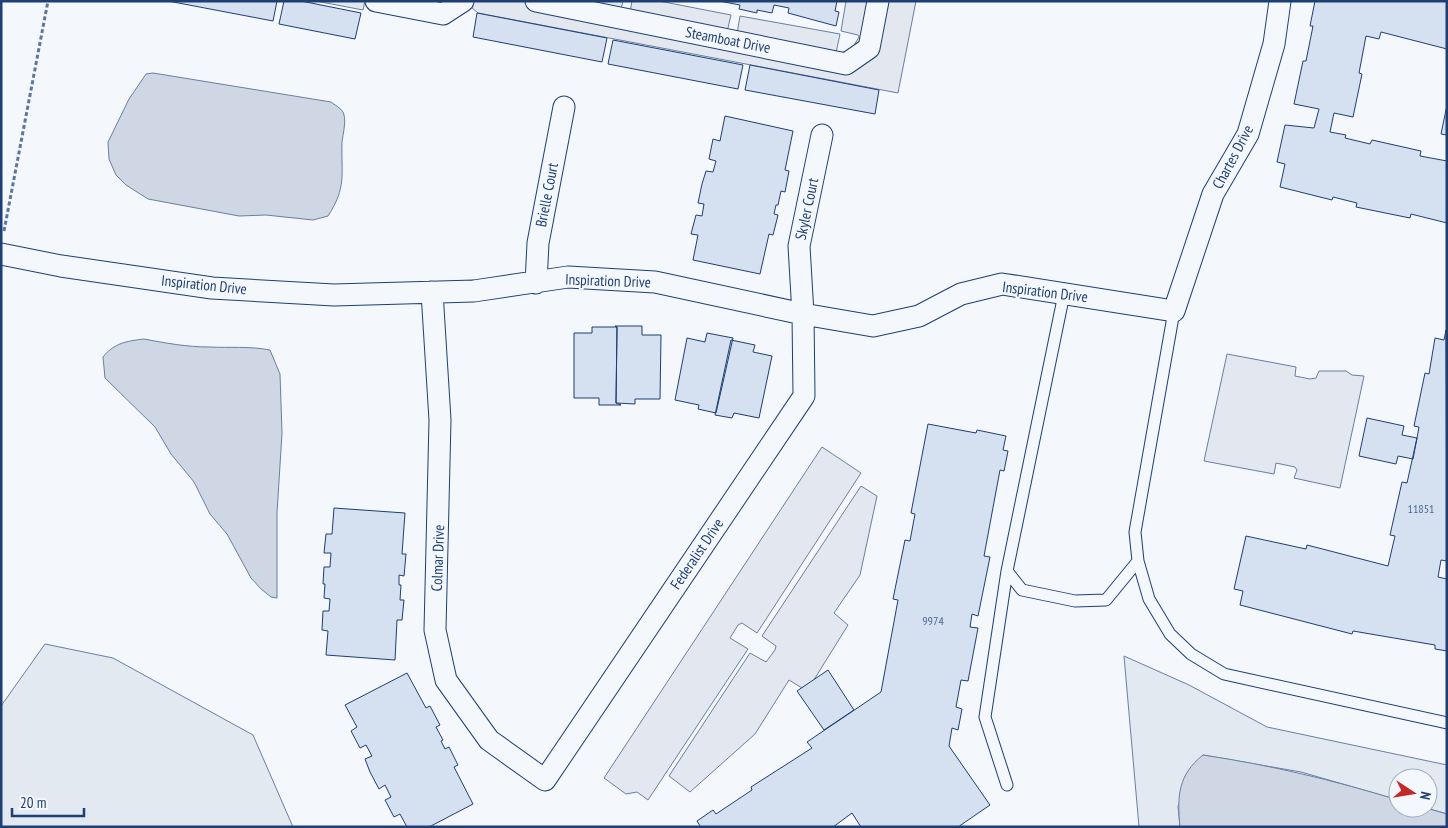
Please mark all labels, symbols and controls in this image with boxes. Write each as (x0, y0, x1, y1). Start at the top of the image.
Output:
street label: Steamboat Drive (684, 22, 772, 57)
street label: Chartes Drive (1208, 122, 1257, 192)
street label: Brielle Court (531, 161, 562, 229)
street label: Skyler Court (791, 176, 822, 242)
street label: Inspiration Drive (565, 270, 651, 291)
street label: Inspiration Drive (160, 271, 248, 298)
street label: Inspiration Drive (1001, 277, 1089, 306)
house number: 11851 (1407, 501, 1435, 516)
street label: Federalist Drive (666, 515, 727, 593)
street label: Colmar Drive (427, 524, 448, 592)
house number: 9974 (922, 613, 944, 628)
north arrow (1388, 768, 1438, 818)
scale bar (12, 786, 85, 818)
text: N (1416, 790, 1435, 801)
text: 20 m (20, 793, 46, 812)

